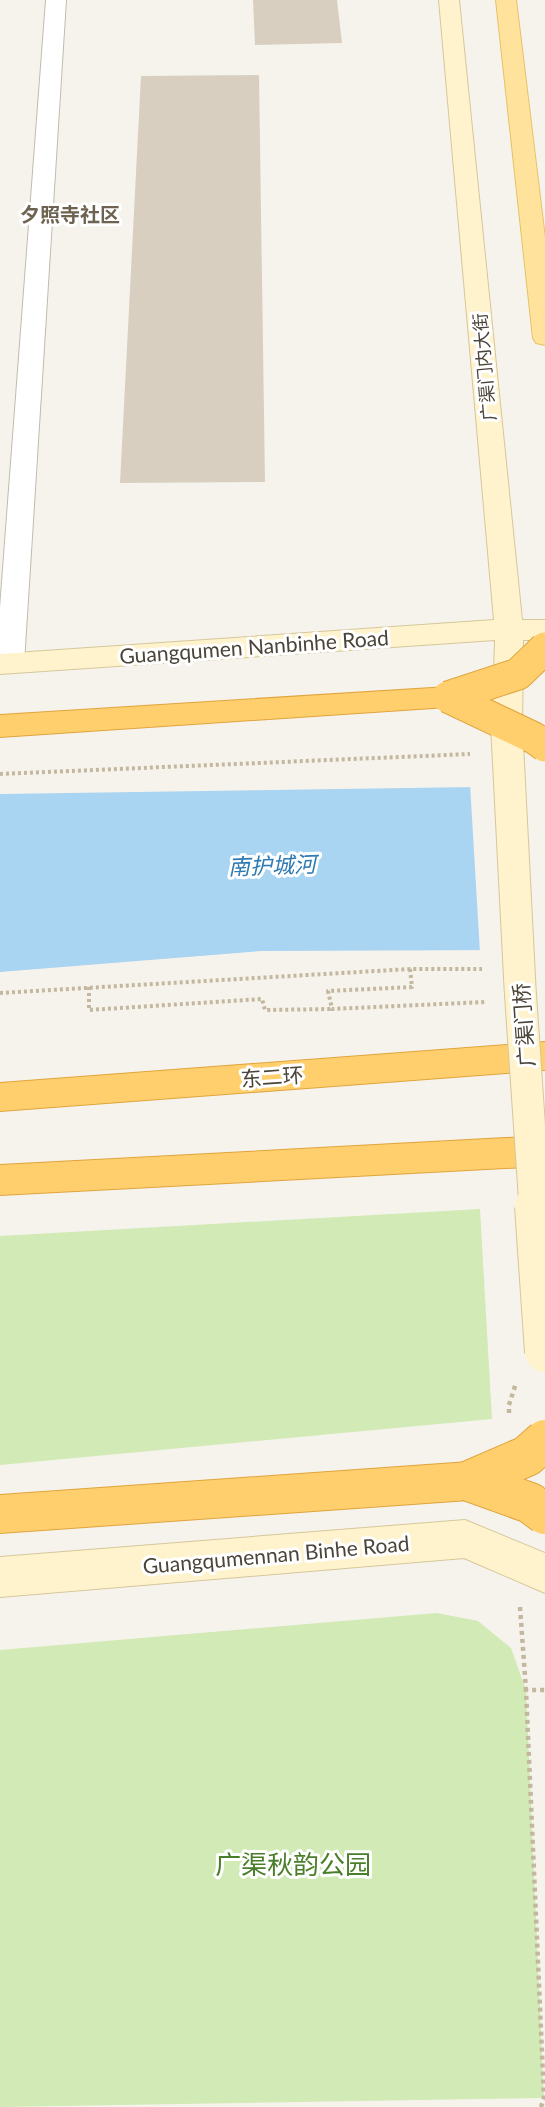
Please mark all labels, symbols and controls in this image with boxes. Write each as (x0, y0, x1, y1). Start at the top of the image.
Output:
district label: 夕照寺社区 (20, 202, 120, 226)
street label: 广渠门内大街 (468, 312, 500, 422)
street label: Guangqumen Nanbinhe Road (119, 624, 389, 668)
water label: 南护城河 (228, 850, 320, 880)
street label: 广渠门桥 (508, 982, 538, 1068)
street label: 东二环 (240, 1061, 304, 1091)
street label: Guangqumennan Binhe Road (142, 1530, 410, 1578)
park label: 广渠秋韵公园 (215, 1848, 371, 1880)

